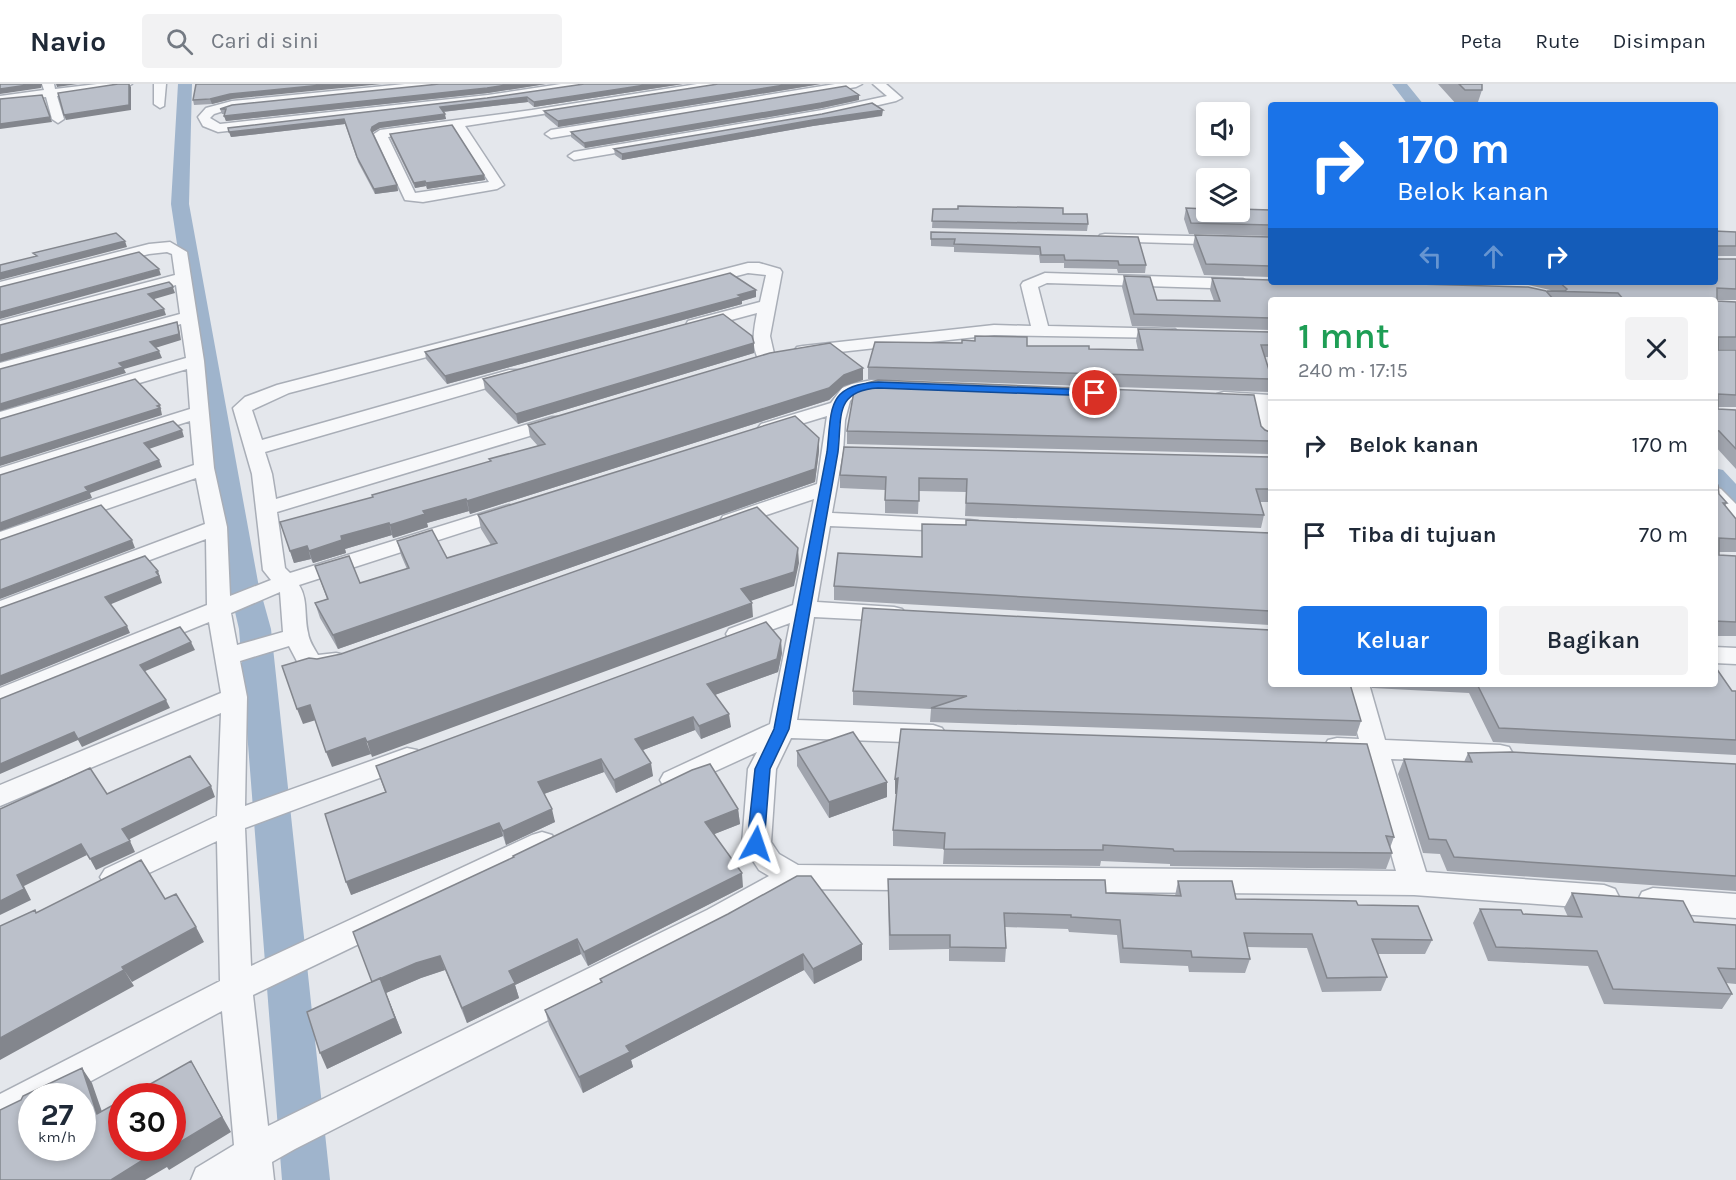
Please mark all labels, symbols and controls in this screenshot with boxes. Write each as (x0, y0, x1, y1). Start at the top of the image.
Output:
search box (142, 14, 562, 68)
text: Navio (30, 25, 106, 58)
icon: search (163, 25, 196, 58)
text: Cari di sini (211, 28, 319, 54)
text: Peta (1460, 29, 1502, 53)
text: Rute (1535, 29, 1579, 53)
text: Disimpan (1612, 29, 1706, 53)
map controls (1196, 102, 1250, 222)
button: sound (1196, 102, 1250, 156)
text: 170 m (1397, 124, 1510, 174)
icon: right (1298, 126, 1376, 204)
button: layers (1196, 168, 1250, 222)
text: Belok kanan (1397, 175, 1549, 207)
icon: left (1414, 240, 1447, 273)
icon: ahead (1477, 240, 1510, 273)
icon: right (1540, 240, 1573, 273)
text: 1 mnt (1298, 315, 1390, 357)
button: close (1625, 317, 1688, 380)
text: 240 m · 17:15 (1298, 359, 1408, 382)
pin (1069, 367, 1120, 418)
icon: arrive (1078, 376, 1111, 409)
icon: right (1298, 429, 1331, 462)
text: Belok kanan (1349, 432, 1479, 458)
text: 170 m (1632, 432, 1688, 458)
icon: arrive (1298, 519, 1331, 552)
text: Tiba di tujuan (1349, 522, 1496, 548)
text: 70 m (1639, 522, 1688, 548)
button: Keluar (1298, 606, 1487, 675)
button: Bagikan (1499, 606, 1688, 675)
position arrow (724, 812, 788, 876)
speed limit sign: 30 (108, 1083, 186, 1161)
text: 27 (40, 1097, 74, 1133)
text: km/h (38, 1128, 76, 1146)

